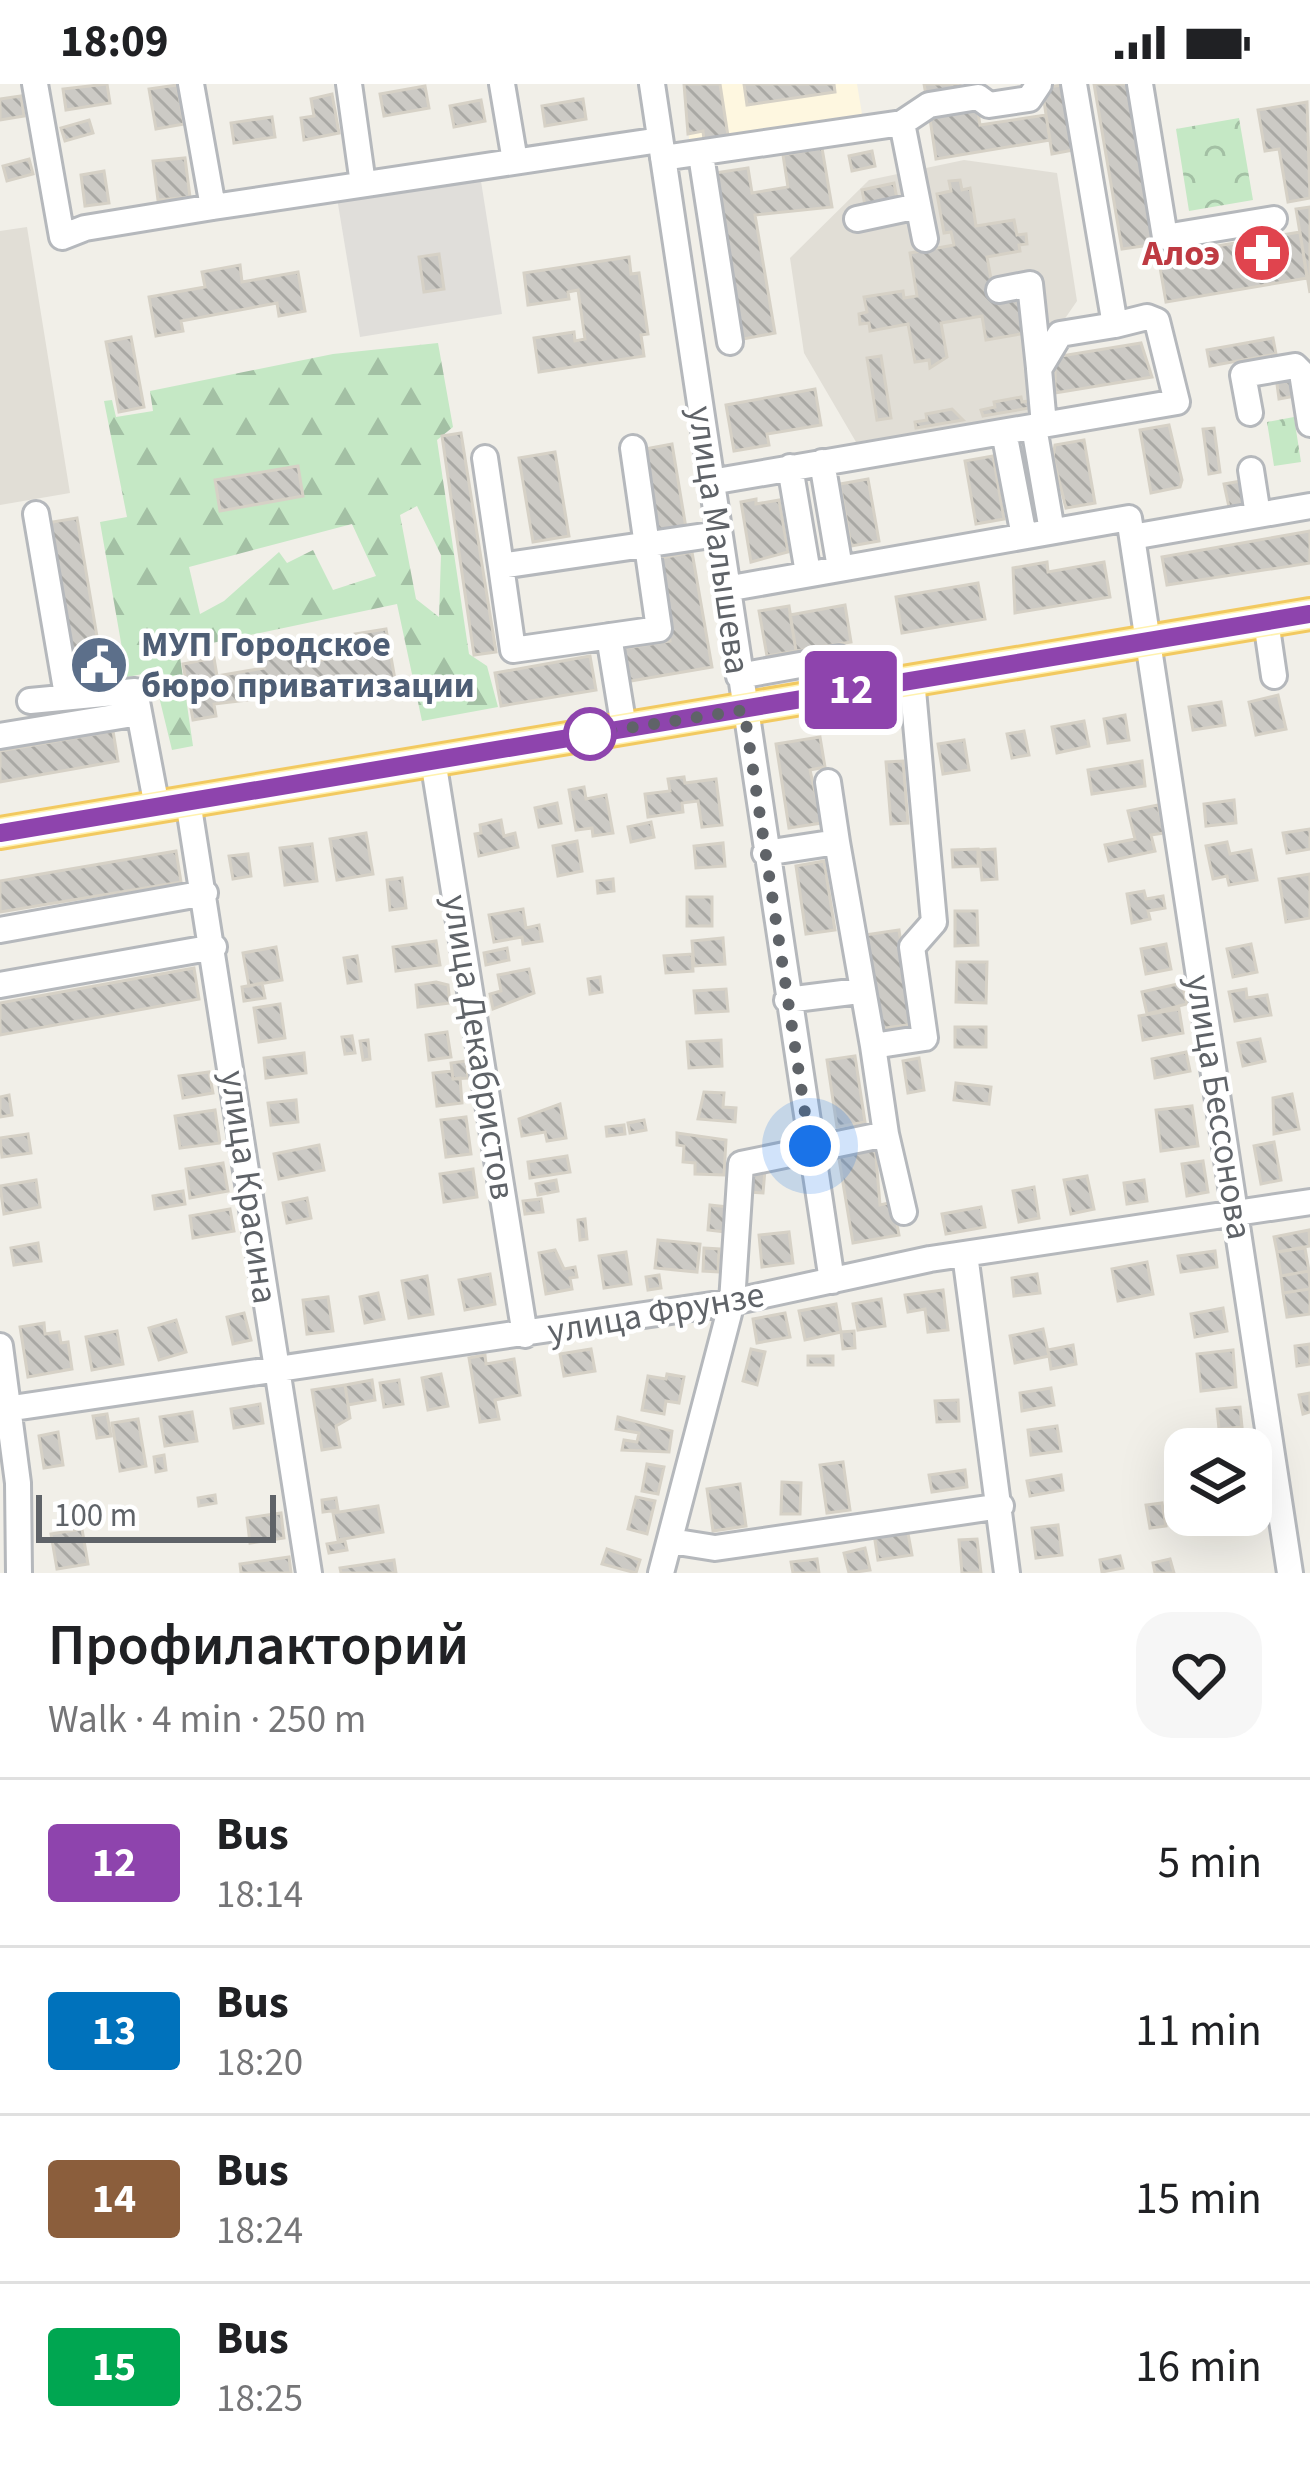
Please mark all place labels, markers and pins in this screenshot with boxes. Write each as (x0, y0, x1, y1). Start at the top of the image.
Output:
pharmacy icon: Алоэ (1231, 222, 1293, 284)
place label: Алоэ (1141, 228, 1220, 279)
place label: МУП Городское бюро приватизации (141, 619, 475, 711)
public building icon: МУП Городское бюро приватизации (68, 634, 130, 696)
unlabelled marker (565, 709, 615, 759)

